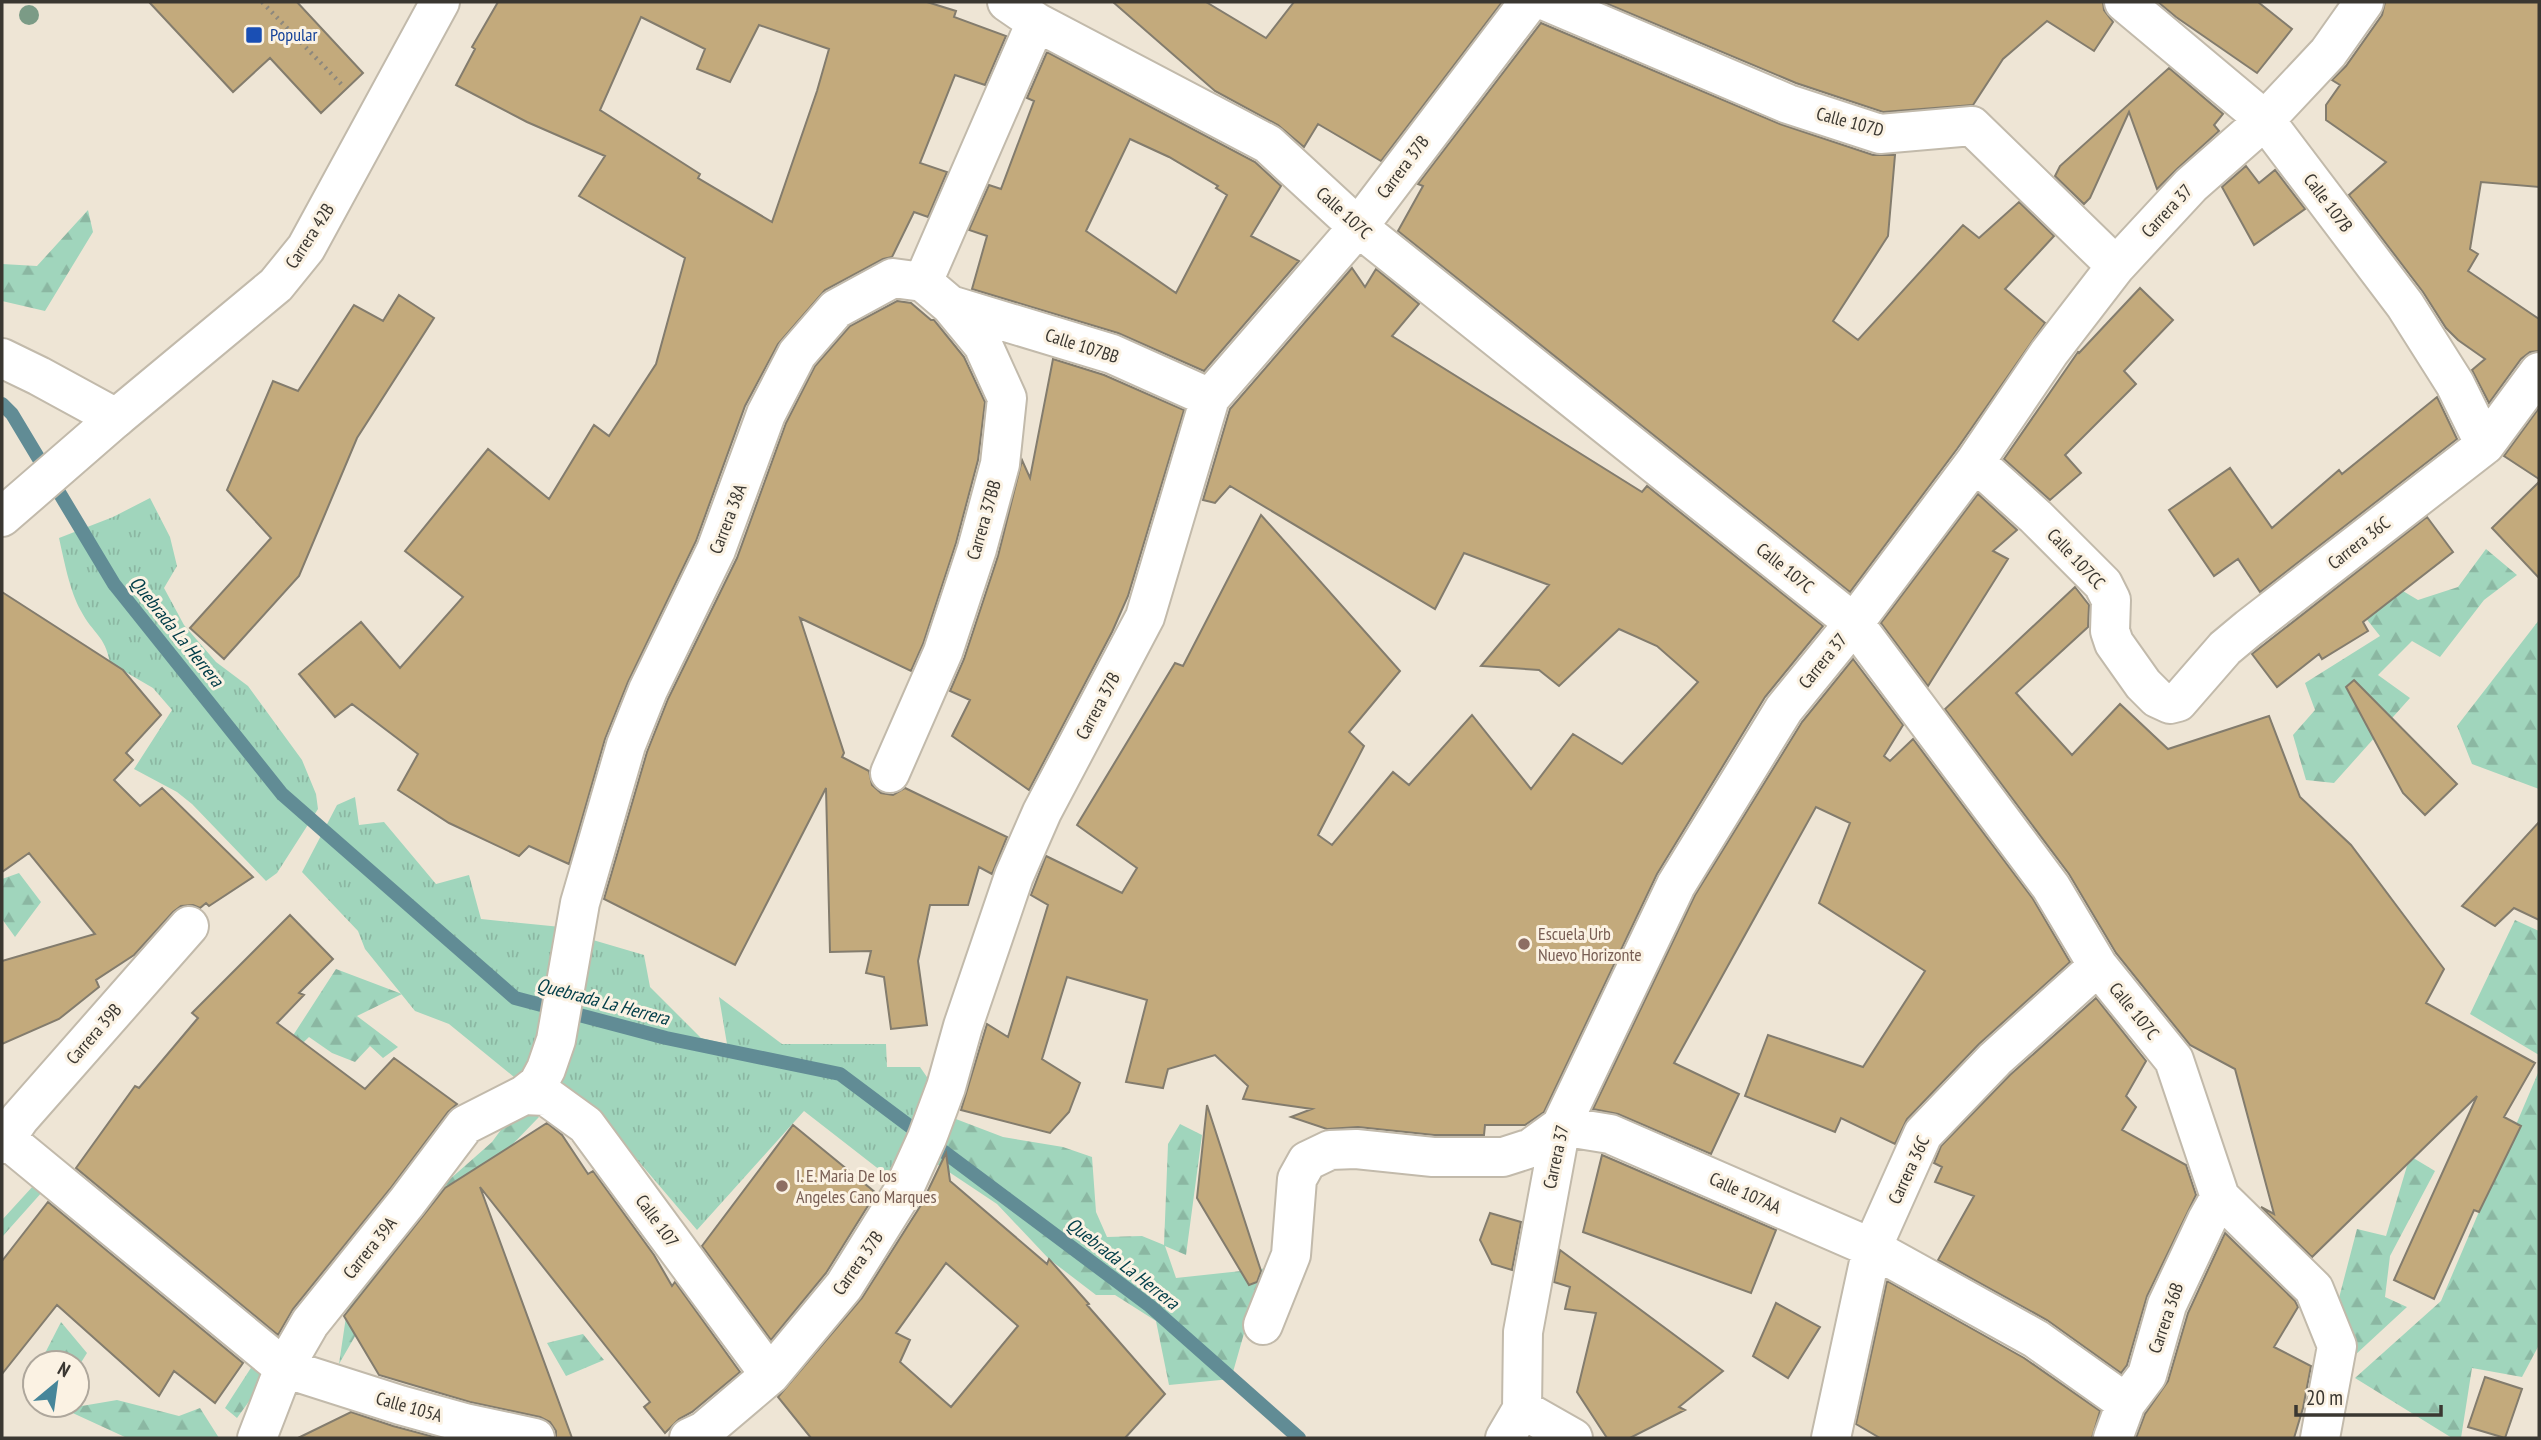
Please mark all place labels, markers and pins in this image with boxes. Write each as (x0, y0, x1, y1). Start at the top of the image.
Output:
place label: Popular (270, 23, 317, 46)
marker: Popular (244, 25, 264, 45)
place label: Escuela Urb Nuevo Horizonte (1538, 922, 1642, 966)
marker: Escuela Urb Nuevo Horizonte (1516, 936, 1532, 952)
place label: I. E. Maria De los Angeles Cano Marques (796, 1164, 937, 1208)
marker: I. E. Maria De los Angeles Cano Marques (774, 1178, 790, 1194)

